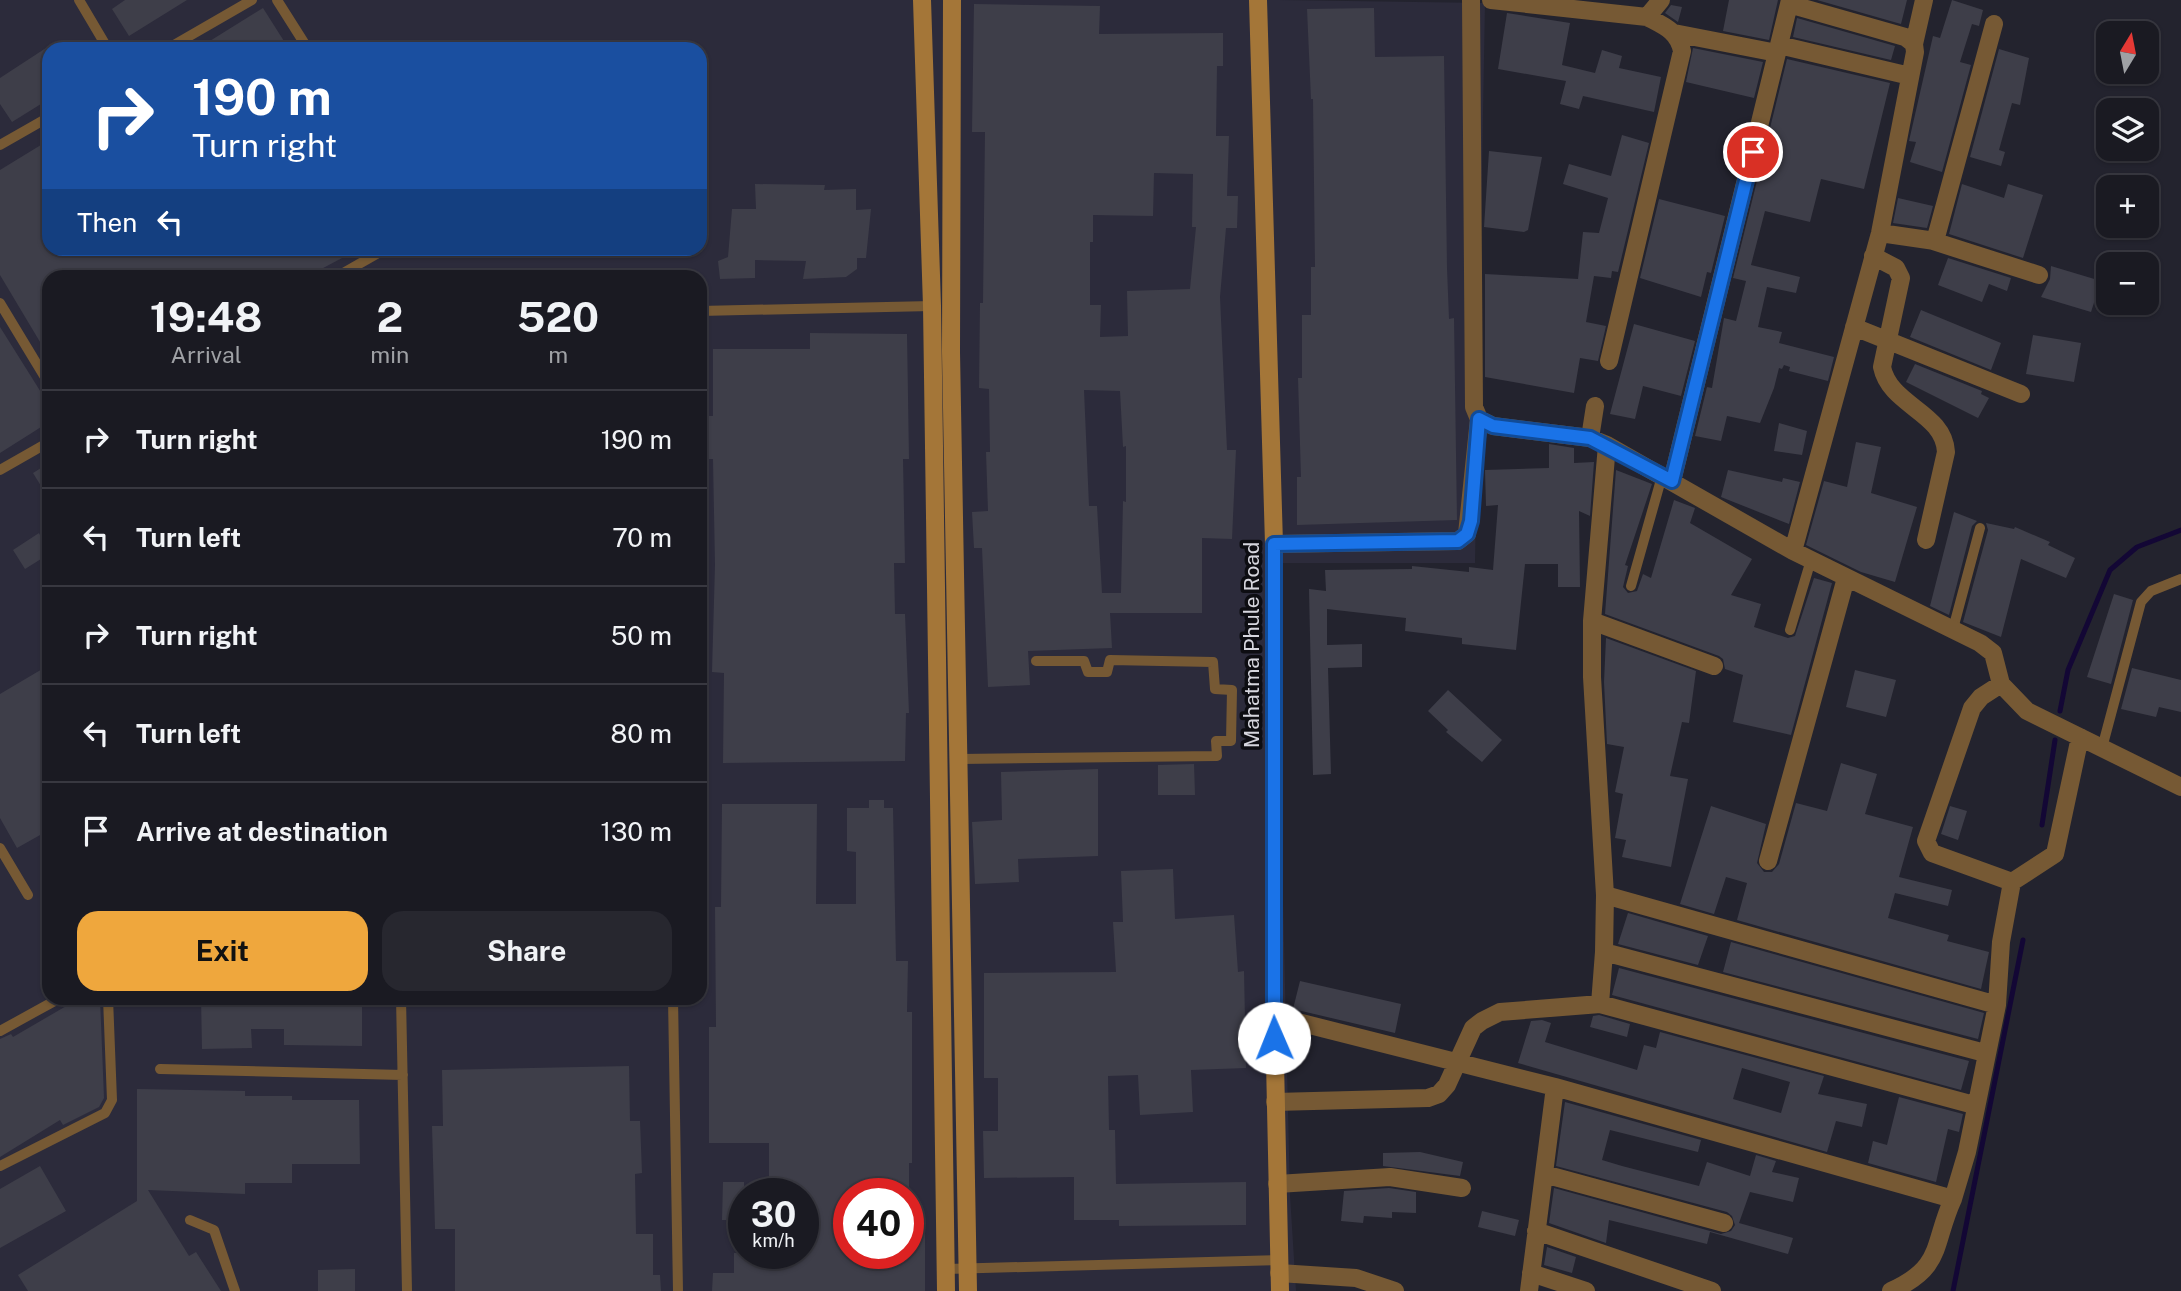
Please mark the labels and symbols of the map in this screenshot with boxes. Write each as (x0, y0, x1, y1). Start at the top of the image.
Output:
north arrow (2096, 21, 2160, 84)
pin (1723, 122, 1783, 182)
street label: Mahatma Phule Road (1239, 542, 1264, 748)
position arrow (1237, 1001, 1311, 1075)
speed limit sign: 40 (833, 1178, 924, 1269)

